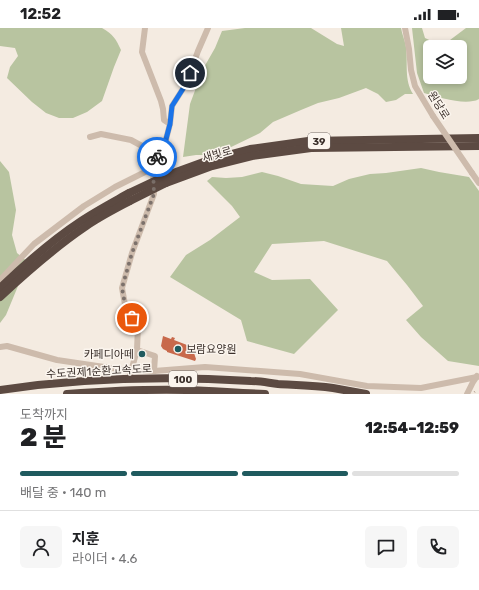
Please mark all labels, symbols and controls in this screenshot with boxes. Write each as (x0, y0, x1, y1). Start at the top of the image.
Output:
text: 12:52 (20, 5, 61, 23)
map controls (423, 40, 467, 84)
button: layers (423, 40, 467, 84)
pin (173, 56, 207, 90)
icon: home (179, 62, 201, 84)
street label: 원당로 (425, 89, 452, 122)
road number: 39 (308, 133, 330, 149)
courier (137, 137, 177, 177)
street label: 새빛로 (201, 144, 234, 165)
icon: bike (146, 146, 168, 168)
pin (115, 301, 149, 335)
icon: bag (121, 307, 143, 329)
place label: 보람요양원 (186, 343, 237, 356)
marker: 보람요양원 (173, 344, 183, 354)
place label: 카페디아떼 (83, 348, 134, 361)
marker: 카페디아떼 (137, 349, 147, 359)
street label: 수도권제1순환고속도로 (46, 362, 152, 381)
road number: 100 (169, 371, 197, 387)
text: 도착까지 (20, 407, 68, 422)
text: 12:54–12:59 (365, 419, 459, 437)
text: 2 분 (20, 422, 67, 453)
text: 배달 중 · 140 m (20, 485, 106, 500)
button: person (20, 526, 62, 568)
button: chat (365, 526, 407, 568)
button: phone (417, 526, 459, 568)
text: 지훈 (72, 530, 100, 548)
text: 라이더 · 4.6 (72, 551, 137, 566)

